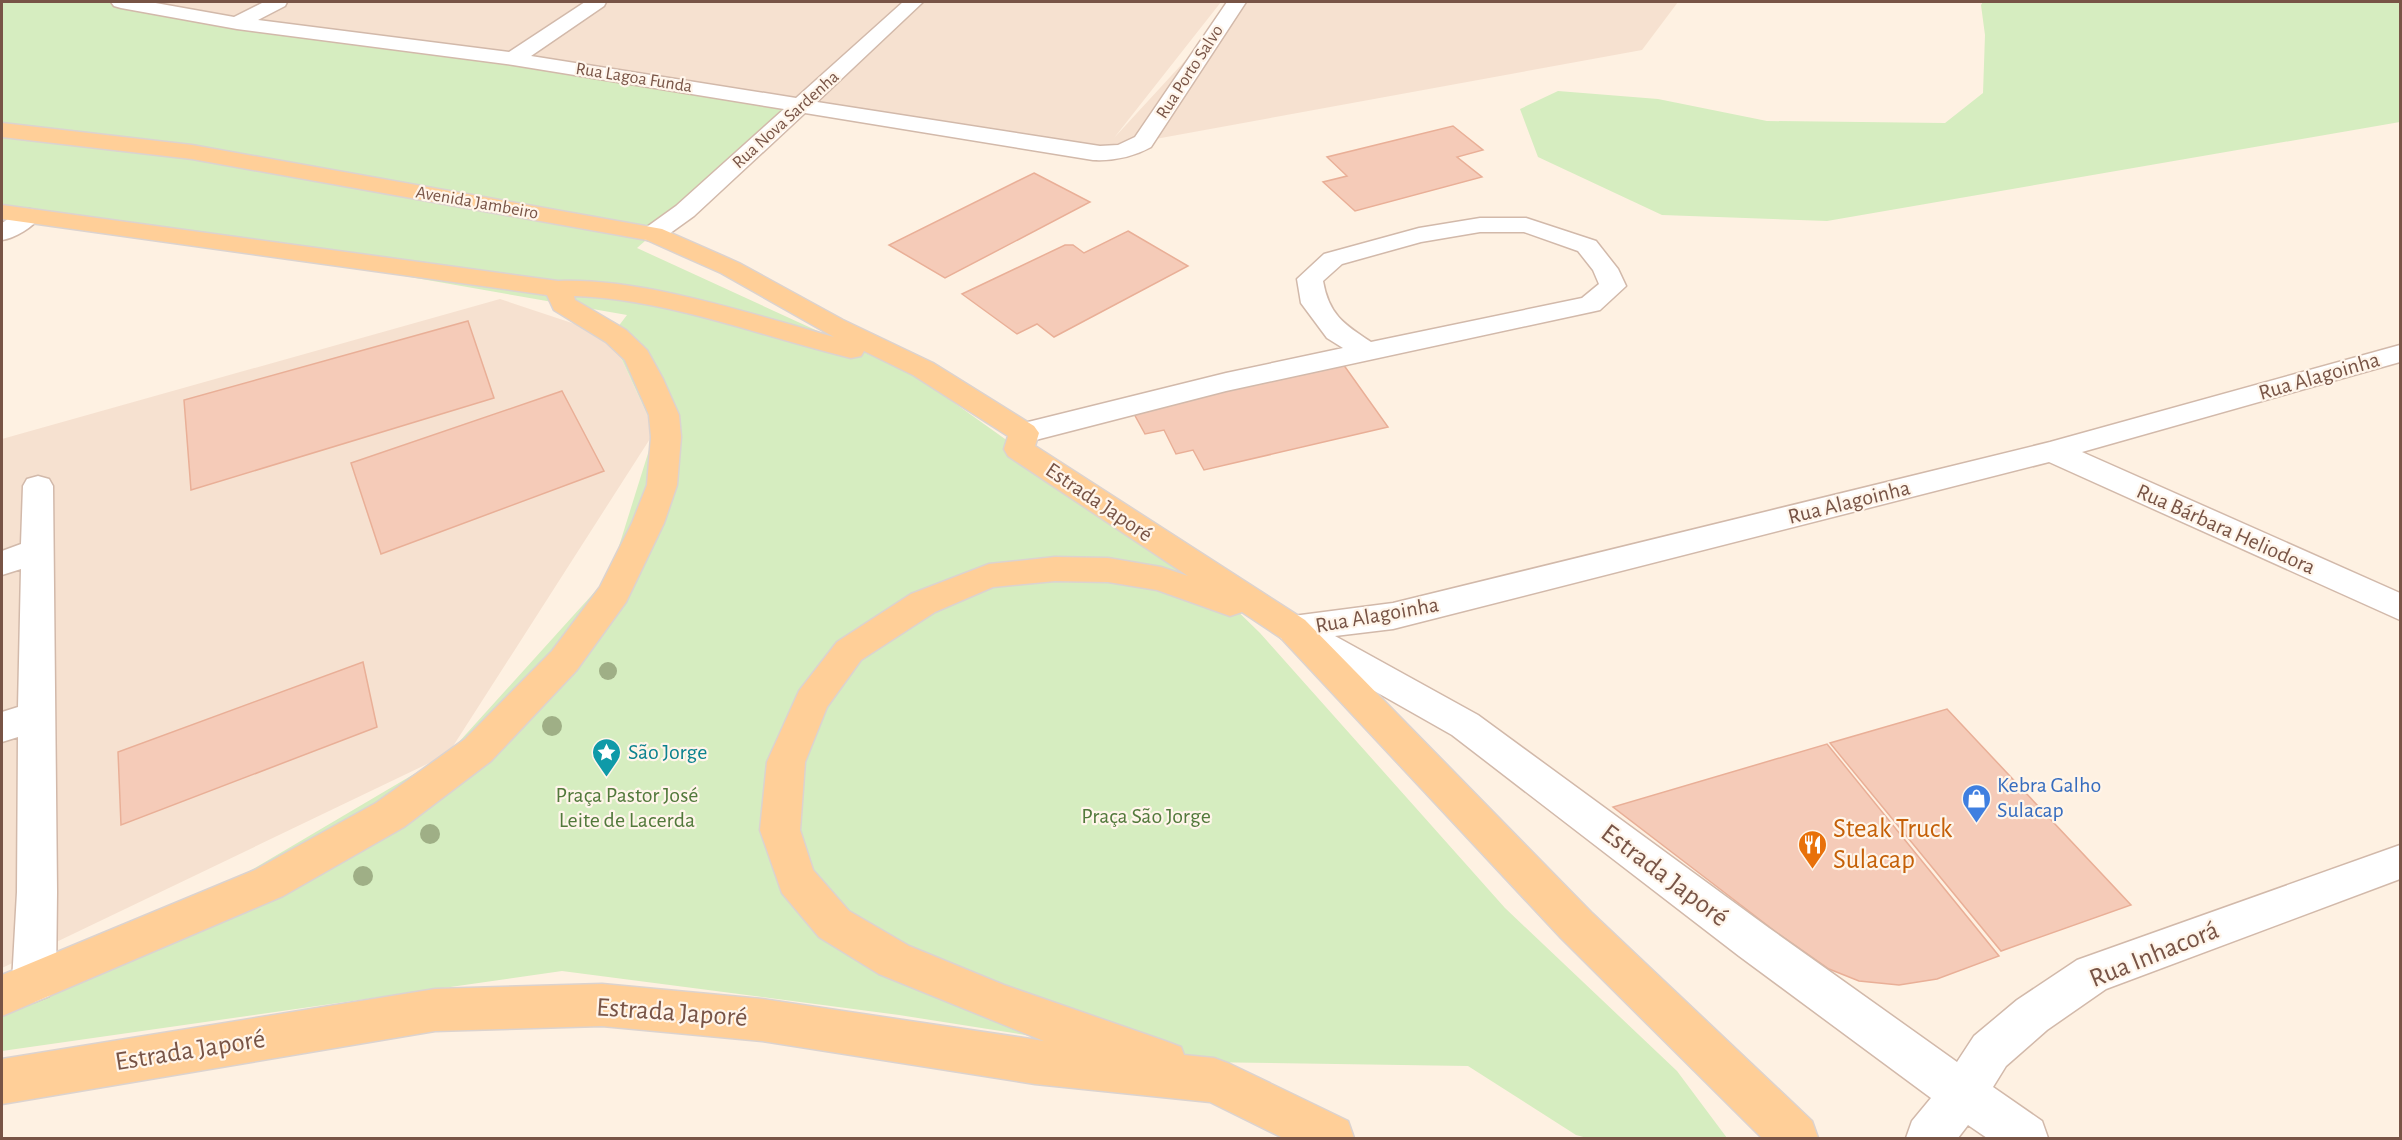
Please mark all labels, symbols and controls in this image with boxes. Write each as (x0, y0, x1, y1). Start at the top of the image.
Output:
street label: Rua Porto Salvo (1153, 22, 1227, 122)
street label: Rua Lagoa Funda (574, 60, 694, 96)
street label: Rua Nova Sardenha (729, 68, 843, 172)
street label: Avenida Jambeiro (414, 183, 540, 223)
street label: Rua Alagoinha (2256, 348, 2382, 404)
street label: Estrada Japoré (1042, 458, 1156, 546)
street label: Rua Alagoinha (1786, 476, 1912, 528)
street label: Rua Bárbara Heliodora (2133, 480, 2319, 578)
street label: Rua Alagoinha (1314, 593, 1440, 637)
place icon: São Jorge (591, 736, 623, 778)
place label: São Jorge (628, 741, 707, 763)
place label: Kebra Galho Sulacap (1997, 774, 2101, 821)
shop icon: Kebra Galho Sulacap (1960, 782, 1992, 824)
park label: Praça Pastor José Leite de Lacerda (556, 784, 698, 831)
park label: Praça São Jorge (1081, 805, 1211, 827)
place label: Steak Truck Sulacap (1833, 815, 1953, 873)
street label: Estrada Japoré (1596, 819, 1734, 931)
restaurant icon: Steak Truck Sulacap (1796, 828, 1828, 870)
street label: Rua Inhacorá (2086, 916, 2222, 992)
street label: Estrada Japoré (595, 993, 749, 1031)
street label: Estrada Japoré (113, 1025, 267, 1075)

